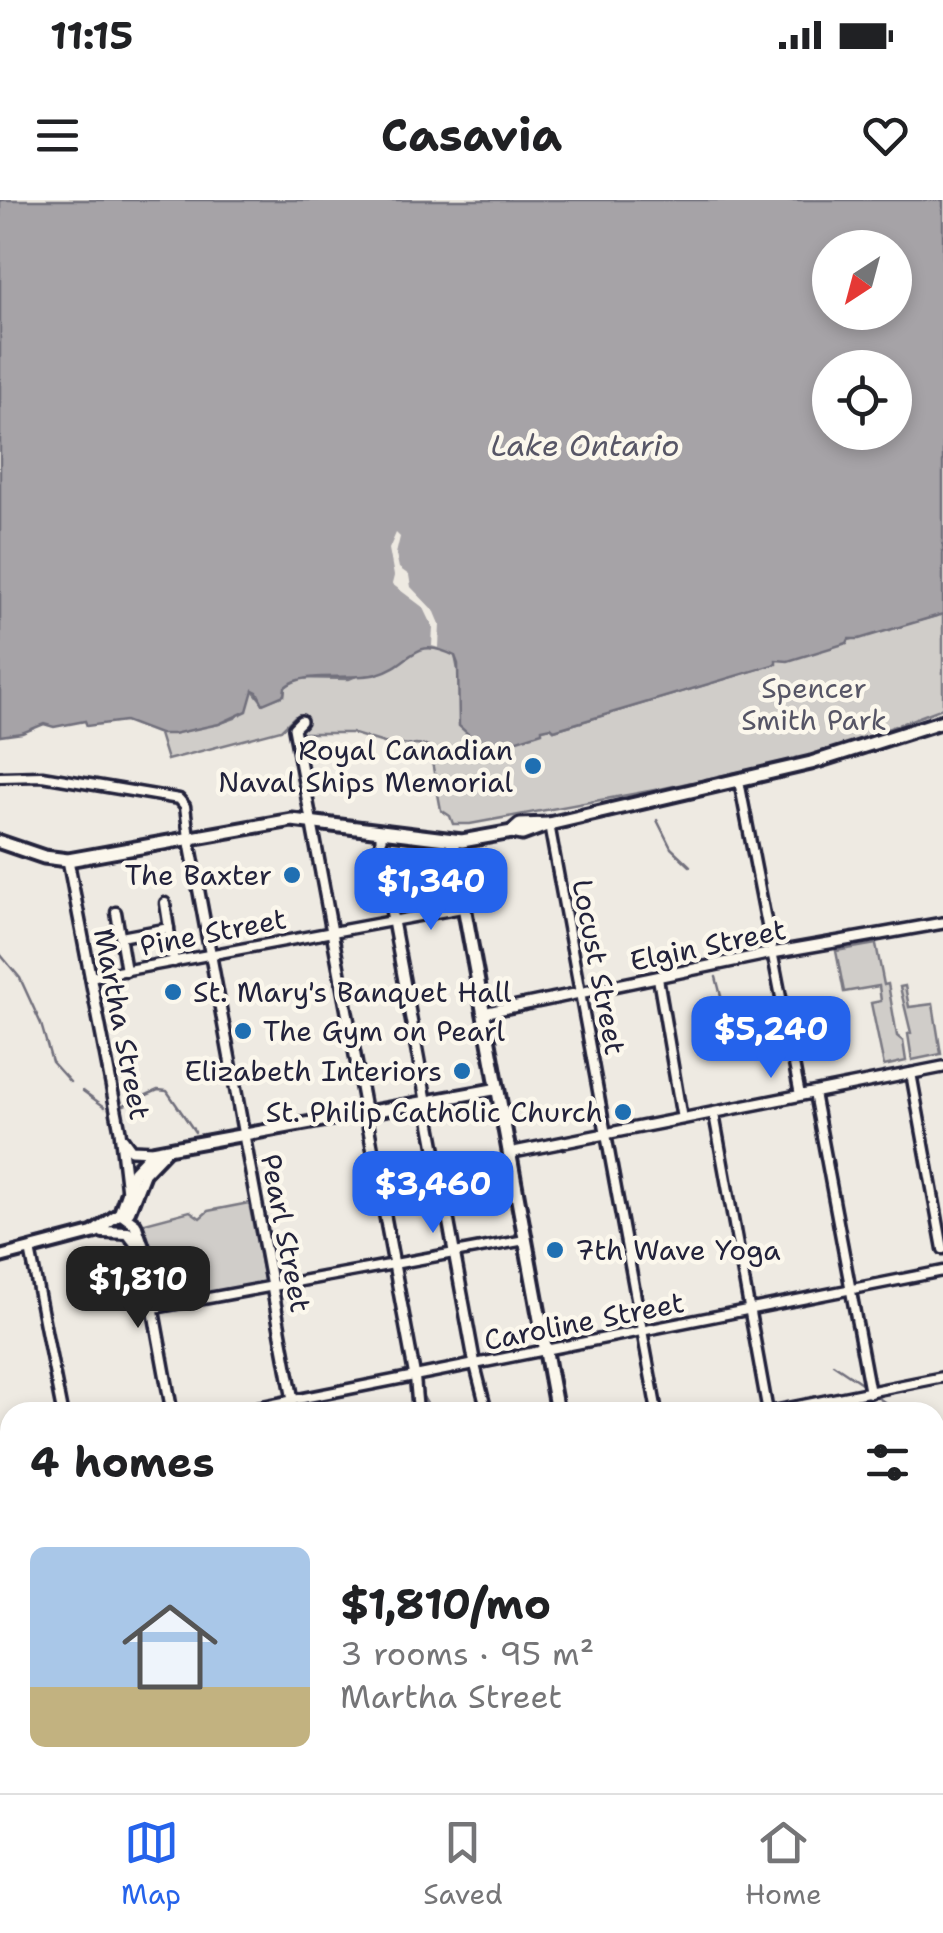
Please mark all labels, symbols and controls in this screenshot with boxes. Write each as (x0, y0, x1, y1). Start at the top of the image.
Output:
text: 11:15 (50, 10, 133, 61)
text: Casavia (381, 105, 562, 165)
icon: menu (30, 108, 85, 163)
icon: heart (858, 108, 913, 163)
north arrow (812, 230, 912, 330)
map controls (812, 230, 912, 450)
button: locate (812, 350, 912, 450)
water label: Lake Ontario (490, 425, 680, 466)
park label: Spencer Smith Park (741, 669, 887, 739)
place label: Royal Canadian Naval Ships Memorial (218, 731, 514, 801)
marker: Royal Canadian Naval Ships Memorial (522, 755, 544, 777)
pin: $1,340 (350, 848, 512, 933)
place label: The Baxter (125, 856, 272, 894)
text: $1,340 (376, 859, 486, 902)
marker: The Baxter (281, 864, 303, 886)
street label: Locust Street (563, 876, 635, 1058)
street label: Pine Street (137, 899, 289, 965)
street label: Elgin Street (627, 910, 789, 980)
street label: Martha Street (85, 925, 159, 1123)
place label: St. Mary's Banquet Hall (193, 973, 512, 1011)
marker: St. Mary's Banquet Hall (162, 981, 184, 1003)
pin: $5,240 (690, 996, 852, 1081)
text: $5,240 (713, 1007, 829, 1050)
place label: The Gym on Pearl (263, 1012, 505, 1050)
marker: The Gym on Pearl (232, 1020, 254, 1042)
place label: Elizabeth Interiors (185, 1052, 442, 1090)
marker: Elizabeth Interiors (451, 1060, 473, 1082)
place label: St. Philip Catholic Church (266, 1093, 603, 1131)
marker: St. Philip Catholic Church (612, 1101, 634, 1123)
street label: Pearl Street (252, 1151, 320, 1315)
pin: $3,460 (352, 1151, 514, 1236)
text: $3,460 (374, 1162, 492, 1205)
place label: 7th Wave Yoga (575, 1231, 781, 1269)
marker: 7th Wave Yoga (544, 1239, 566, 1261)
pin: $1,810 (57, 1246, 219, 1331)
text: $1,810 (88, 1257, 188, 1300)
street label: Caroline Street (481, 1283, 687, 1359)
text: 4 homes (30, 1434, 215, 1490)
icon: filters (860, 1435, 915, 1490)
text: $1,810/mo (340, 1576, 551, 1632)
icon: home (110, 1587, 230, 1707)
text: 3 rooms · 95 m² (340, 1632, 594, 1675)
text: Martha Street (340, 1675, 562, 1718)
tab: Map (121, 1815, 181, 1913)
tab: Saved (423, 1815, 503, 1913)
tab: Home (745, 1815, 822, 1913)

